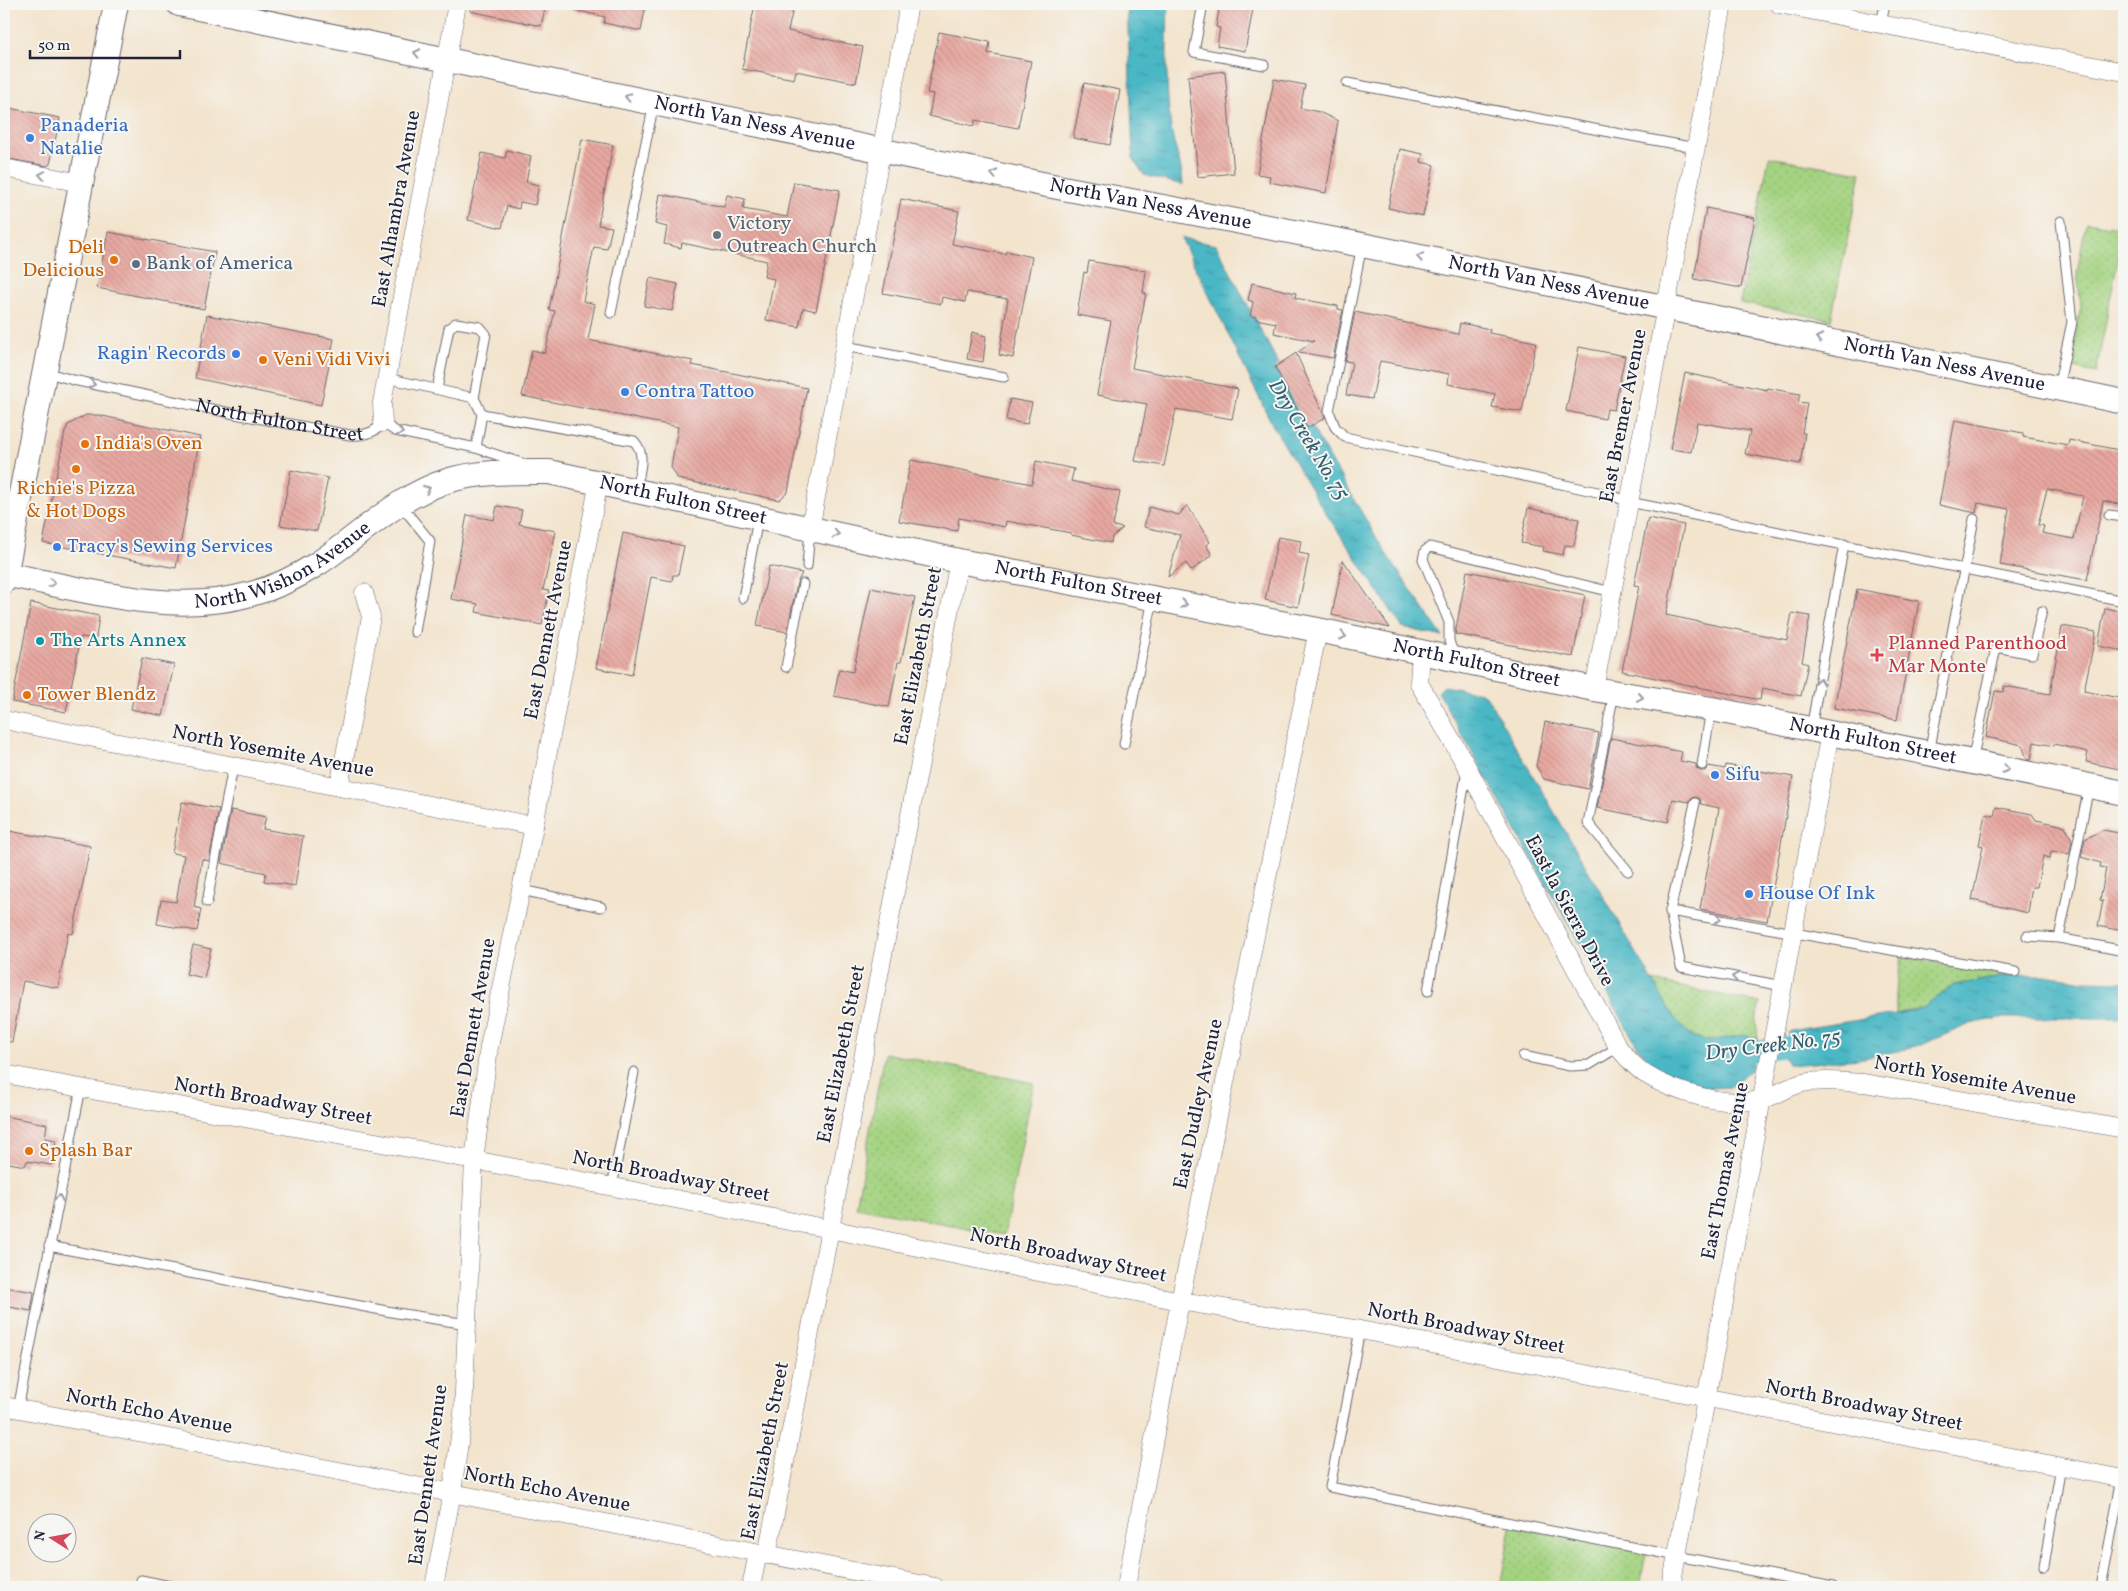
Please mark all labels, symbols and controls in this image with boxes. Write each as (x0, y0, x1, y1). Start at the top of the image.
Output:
scale bar (30, 28, 180, 60)
text: 50 m (38, 36, 70, 57)
one-way arrow (413, 48, 422, 59)
street label: North Van Ness Avenue (651, 89, 858, 159)
one-way arrow (623, 92, 632, 103)
street label: East Alhambra Avenue (366, 108, 428, 310)
place label: Panaderia Natalie (40, 112, 129, 163)
marker: Panaderia Natalie (24, 132, 36, 144)
one-way arrow (990, 169, 999, 179)
one-way arrow (38, 170, 47, 181)
street label: North Van Ness Avenue (1047, 172, 1254, 238)
place label: Victory Outreach Church (727, 210, 877, 261)
marker: Victory Outreach Church (711, 229, 723, 241)
place label: Deli Delicious (22, 234, 104, 285)
street label: North Van Ness Avenue (1446, 249, 1652, 318)
place label: Bank of America (146, 250, 293, 278)
one-way arrow (1416, 252, 1425, 263)
marker: Deli Delicious (108, 254, 120, 266)
marker: Bank of America (130, 258, 142, 270)
street label: East Bremer Avenue (1593, 327, 1655, 505)
street label: North Van Ness Avenue (1841, 331, 2048, 399)
one-way arrow (1815, 334, 1824, 344)
place label: Ragin' Records (97, 340, 226, 368)
place label: Veni Vidi Vivi (273, 346, 390, 374)
marker: Ragin' Records (230, 348, 242, 360)
marker: Veni Vidi Vivi (257, 354, 269, 366)
water label: Dry Creek No. 75 (1260, 374, 1356, 506)
one-way arrow (87, 378, 96, 389)
place label: Contra Tattoo (635, 378, 754, 406)
marker: Contra Tattoo (619, 386, 631, 398)
street label: North Fulton Street (193, 392, 365, 449)
one-way arrow (395, 426, 404, 436)
place label: India's Oven (95, 430, 203, 458)
marker: India's Oven (79, 438, 91, 450)
marker: Richie's Pizza & Hot Dogs (70, 463, 82, 475)
street label: North Fulton Street (597, 469, 769, 533)
place label: Richie's Pizza & Hot Dogs (16, 475, 136, 526)
one-way arrow (422, 485, 431, 496)
street label: North Wishon Avenue (193, 515, 377, 617)
one-way arrow (832, 528, 840, 539)
place label: Tracy's Sewing Services (67, 533, 273, 561)
street label: East Dennett Avenue (518, 538, 580, 722)
marker: Tracy's Sewing Services (51, 541, 63, 553)
street label: North Fulton Street (992, 554, 1165, 614)
street label: East Elizabeth Street (888, 564, 950, 748)
one-way arrow (47, 577, 56, 588)
one-way arrow (1180, 599, 1188, 609)
place label: The Arts Annex (50, 627, 187, 655)
one-way arrow (1339, 630, 1348, 641)
place label: Planned Parenthood Mar Monte (1888, 630, 2067, 681)
street label: North Fulton Street (1390, 632, 1563, 695)
marker: The Arts Annex (34, 635, 46, 647)
marker: Planned Parenthood Mar Monte (1870, 648, 1884, 662)
one-way arrow (1814, 677, 1824, 685)
place label: Tower Blendz (37, 681, 156, 709)
marker: Tower Blendz (21, 689, 33, 701)
one-way arrow (1636, 691, 1645, 701)
street label: North Fulton Street (1786, 711, 1959, 773)
street label: North Yosemite Avenue (170, 719, 376, 785)
place label: Sifu (1725, 761, 1760, 789)
one-way arrow (2001, 763, 2010, 774)
marker: Sifu (1709, 769, 1721, 781)
street label: East la Sierra Drive (1517, 830, 1621, 992)
place label: House Of Ink (1759, 880, 1875, 908)
marker: House Of Ink (1743, 888, 1755, 900)
one-way arrow (1714, 913, 1723, 923)
street label: East Dennett Avenue (444, 936, 504, 1120)
street label: East Elizabeth Street (811, 962, 873, 1146)
one-way arrow (1730, 972, 1739, 982)
street label: East Dudley Avenue (1167, 1016, 1231, 1192)
water label: Dry Creek No. 75 (1703, 1023, 1843, 1069)
street label: North Yosemite Avenue (1872, 1049, 2078, 1113)
street label: North Broadway Street (172, 1071, 374, 1133)
street label: East Thomas Avenue (1695, 1080, 1757, 1262)
place label: Splash Bar (39, 1137, 133, 1165)
street label: North Broadway Street (570, 1144, 772, 1210)
marker: Splash Bar (23, 1145, 35, 1157)
one-way arrow (53, 1194, 64, 1203)
street label: North Broadway Street (967, 1221, 1169, 1291)
street label: North Broadway Street (1365, 1296, 1567, 1362)
street label: East Elizabeth Street (735, 1359, 797, 1543)
street label: North Broadway Street (1763, 1373, 1965, 1439)
street label: North Echo Avenue (63, 1382, 235, 1442)
street label: East Dennett Avenue (402, 1383, 456, 1567)
street label: North Echo Avenue (461, 1460, 633, 1520)
north arrow (28, 1514, 78, 1564)
text: N (30, 1529, 51, 1543)

